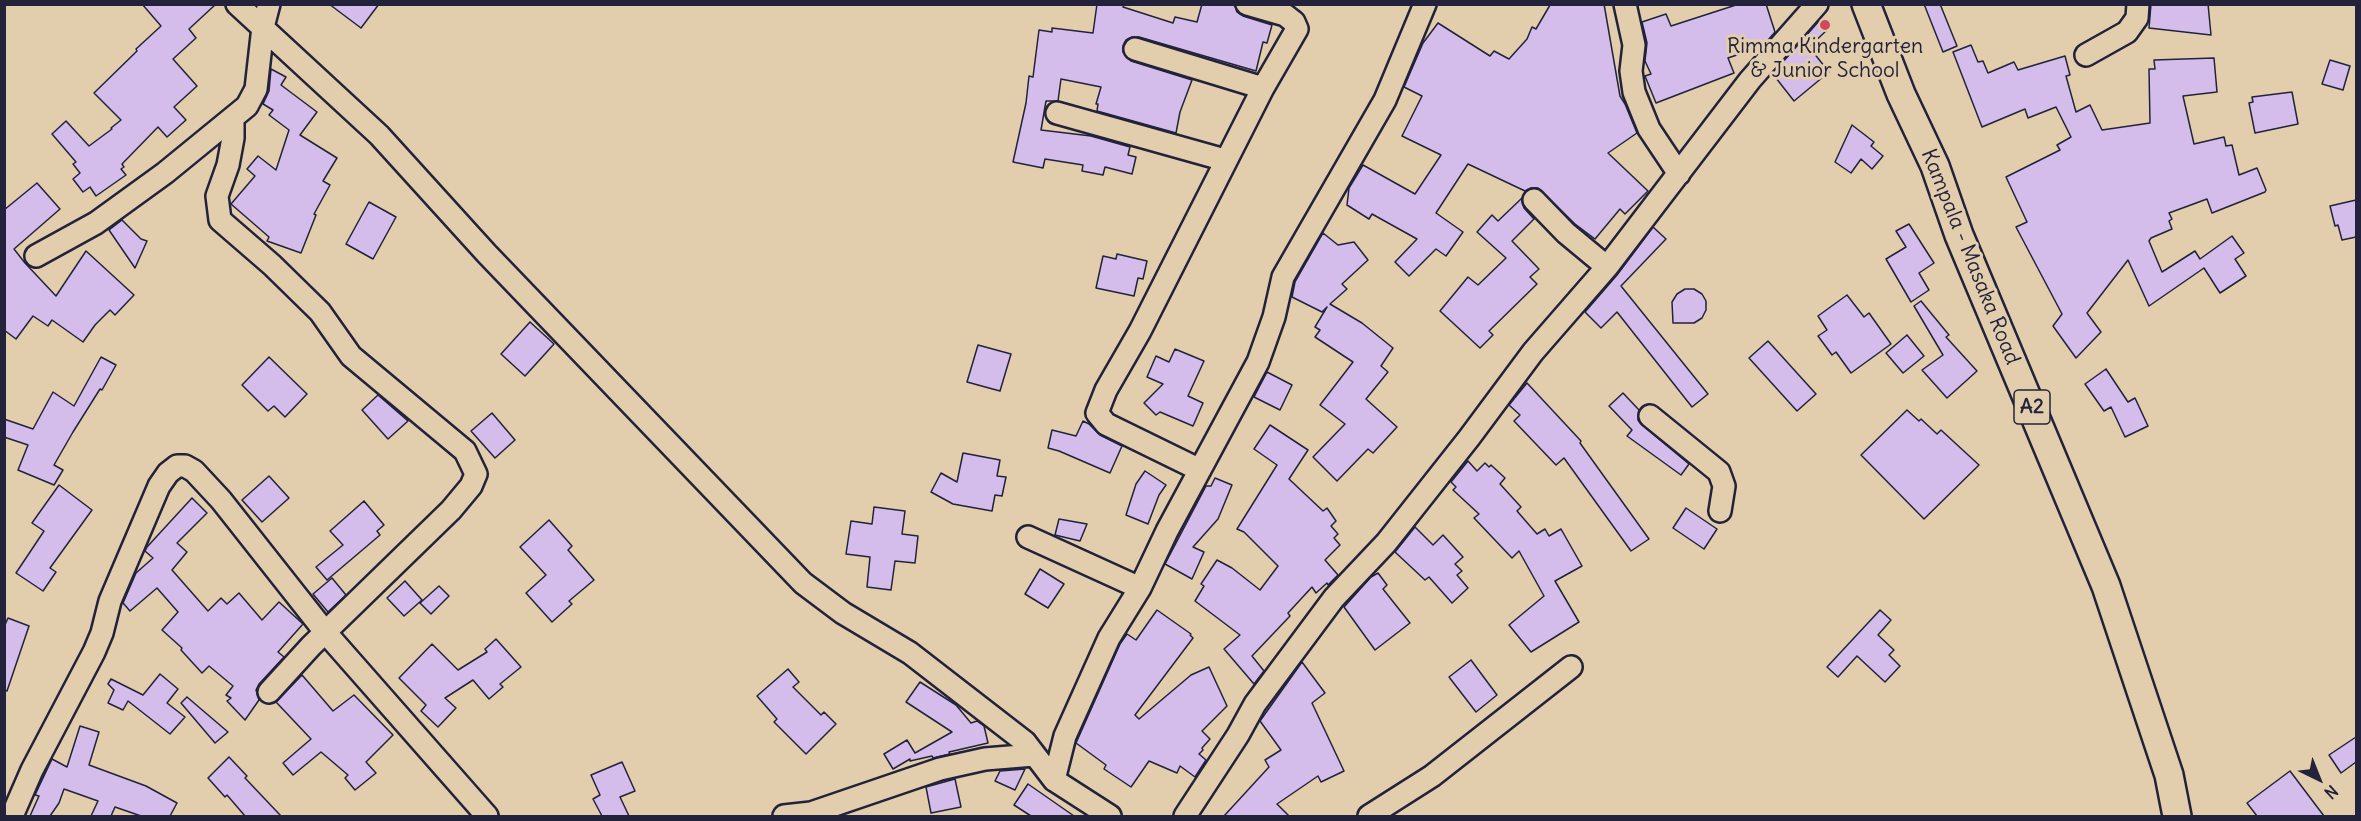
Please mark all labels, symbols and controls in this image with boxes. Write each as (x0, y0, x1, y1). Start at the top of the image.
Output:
marker: Rimma Kindergarten & Junior School (1818, 18, 1832, 32)
place label: Rimma Kindergarten & Junior School (1727, 34, 1923, 84)
street label: Kampala - Masaka Road (1915, 146, 2025, 368)
road number: A2 (2014, 390, 2050, 424)
north arrow (2289, 749, 2349, 809)
text: N (2320, 781, 2342, 803)

